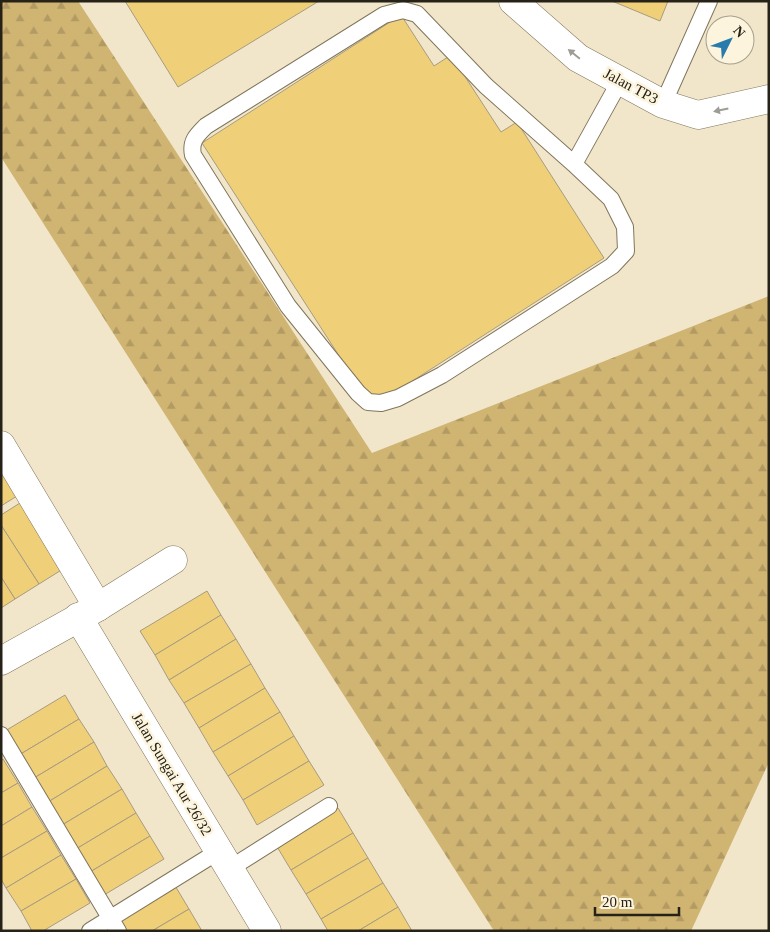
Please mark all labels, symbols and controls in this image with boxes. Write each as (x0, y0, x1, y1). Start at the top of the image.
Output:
north arrow (705, 15, 755, 65)
text: N (730, 23, 748, 40)
one-way arrow (568, 49, 581, 60)
street label: Jalan TP3 (601, 65, 661, 107)
one-way arrow (714, 106, 729, 114)
street label: Jalan Sungai Aur 26/32 (129, 710, 215, 838)
scale bar (595, 884, 679, 916)
text: 20 m (602, 894, 633, 910)

